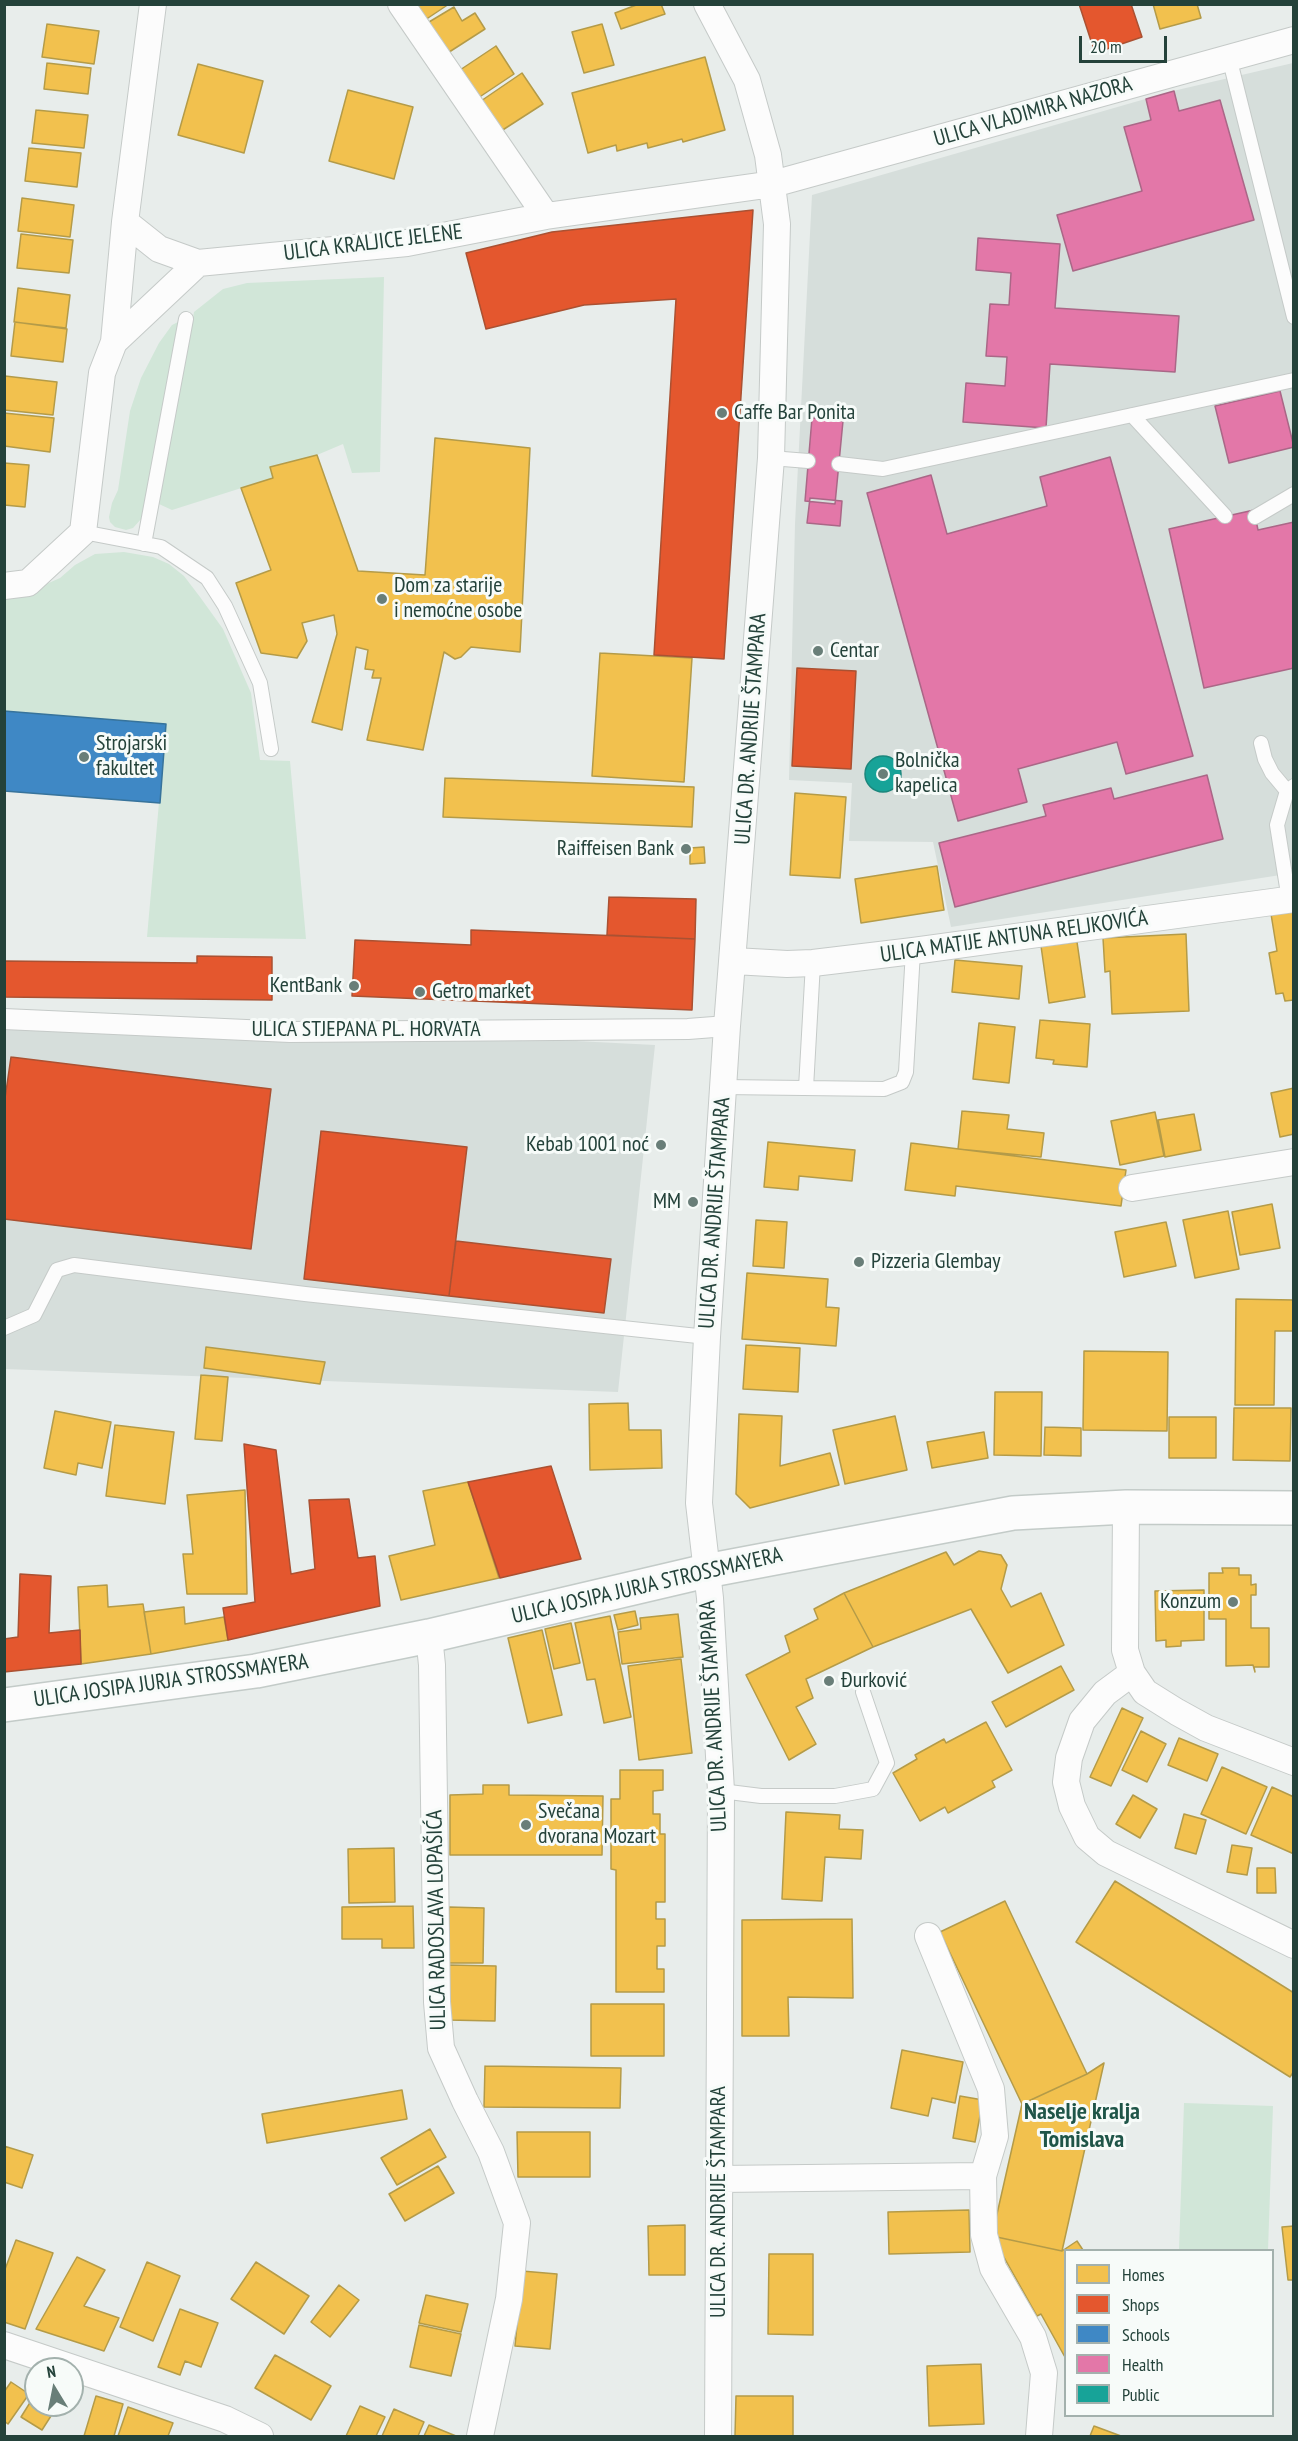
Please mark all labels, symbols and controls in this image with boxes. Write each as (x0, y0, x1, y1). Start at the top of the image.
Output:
scale bar (1082, 24, 1170, 62)
text: 20 m (1090, 35, 1122, 58)
street label: ULICA VLADIMIRA NAZORA (931, 71, 1135, 153)
street label: ULICA KRALJICE JELENE (282, 219, 464, 267)
place label: Caffe Bar Ponita (734, 400, 855, 426)
marker: Caffe Bar Ponita (715, 406, 729, 420)
place label: Dom za starije i nemoćne osobe (394, 573, 522, 624)
marker: Dom za starije i nemoćne osobe (375, 592, 389, 606)
street label: ULICA DR. ANDRIJE ŠTAMPARA (730, 612, 772, 846)
place label: Centar (830, 638, 879, 664)
marker: Centar (811, 644, 825, 658)
place label: Strojarski fakultet (96, 731, 167, 782)
place label: Bolnička kapelica (895, 748, 960, 800)
marker: Strojarski fakultet (77, 750, 91, 764)
marker: Bolnička kapelica (876, 767, 890, 781)
place label: Raiffeisen Bank (557, 836, 674, 862)
marker: Raiffeisen Bank (679, 842, 693, 856)
street label: ULICA MATIJE ANTUNA RELJKOVIĆA (878, 905, 1150, 969)
place label: KentBank (270, 973, 342, 999)
marker: KentBank (347, 979, 361, 993)
place label: Getro market (432, 979, 531, 1005)
marker: Getro market (413, 985, 427, 999)
street label: ULICA STJEPANA PL. HORVATA (251, 1017, 481, 1043)
street label: ULICA DR. ANDRIJE ŠTAMPARA (694, 1096, 736, 1330)
place label: Kebab 1001 noć (526, 1132, 649, 1158)
marker: Kebab 1001 noć (654, 1138, 668, 1152)
place label: MM (653, 1189, 681, 1215)
marker: MM (686, 1195, 700, 1209)
place label: Pizzeria Glembay (871, 1249, 1001, 1275)
marker: Pizzeria Glembay (852, 1255, 866, 1269)
street label: ULICA JOSIPA JURJA STROSSMAYERA (509, 1542, 785, 1630)
place label: Konzum (1160, 1589, 1221, 1615)
marker: Konzum (1226, 1595, 1240, 1609)
street label: ULICA DR. ANDRIJE ŠTAMPARA (695, 1599, 733, 1833)
street label: ULICA JOSIPA JURJA STROSSMAYERA (32, 1649, 310, 1713)
place label: Đurković (841, 1668, 907, 1694)
marker: Đurković (822, 1674, 836, 1688)
place label: Svečana dvorana Mozart (538, 1799, 656, 1850)
street label: ULICA RADOSLAVA LOPAŠIĆA (422, 1809, 452, 2031)
marker: Svečana dvorana Mozart (519, 1818, 533, 1832)
street label: ULICA DR. ANDRIJE ŠTAMPARA (706, 2086, 732, 2318)
district label: Naselje kralja Tomislava (1024, 2098, 1140, 2154)
legend (1064, 2249, 1274, 2417)
text: Homes (1122, 2263, 1165, 2286)
text: Shops (1122, 2293, 1159, 2316)
text: Schools (1122, 2323, 1170, 2346)
text: Health (1122, 2353, 1163, 2376)
north arrow (24, 2357, 84, 2417)
text: N (45, 2361, 57, 2382)
text: Public (1122, 2383, 1160, 2406)

